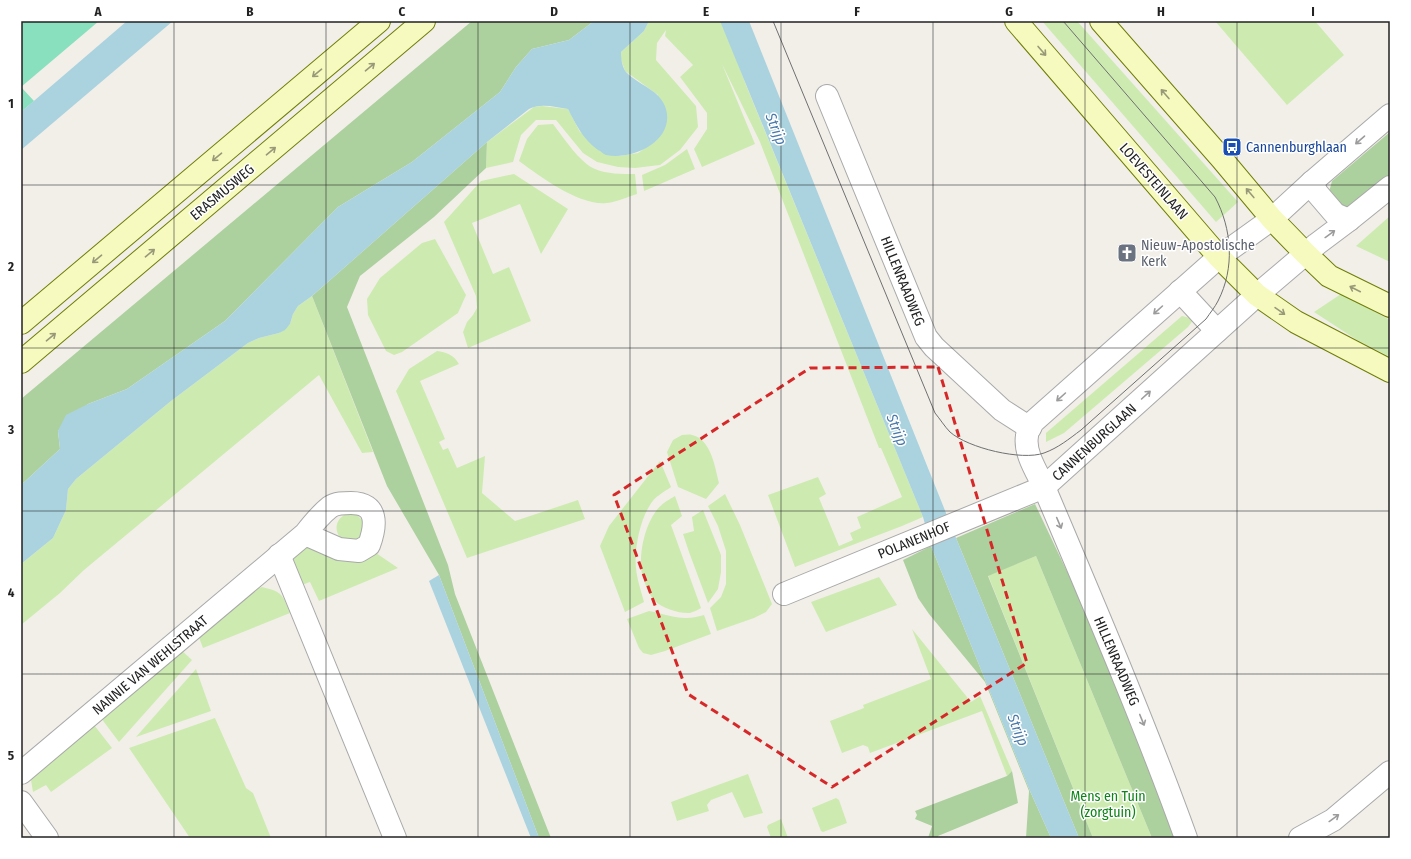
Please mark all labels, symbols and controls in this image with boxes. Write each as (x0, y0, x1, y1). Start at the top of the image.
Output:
text: A (93, 4, 102, 19)
text: B (246, 4, 254, 19)
text: C (399, 4, 406, 19)
text: D (550, 4, 558, 19)
text: E (703, 4, 709, 19)
text: F (854, 4, 860, 19)
text: G (1005, 4, 1013, 19)
text: H (1157, 4, 1165, 19)
text: I (1311, 4, 1315, 19)
one-way arrow (1037, 45, 1046, 56)
one-way arrow (364, 62, 375, 71)
one-way arrow (312, 69, 322, 78)
one-way arrow (1160, 89, 1170, 99)
text: 1 (8, 96, 14, 111)
water label: Strijp (761, 109, 791, 148)
bus stop icon: Cannenburghlaan (1221, 136, 1243, 158)
one-way arrow (1355, 136, 1366, 145)
place label: Cannenburghlaan (1246, 139, 1347, 156)
street label: LOEVESTEINLAAN (1116, 140, 1191, 223)
one-way arrow (265, 146, 276, 155)
one-way arrow (212, 152, 223, 161)
street label: ERASMUSWEG (187, 161, 258, 224)
one-way arrow (1245, 187, 1254, 198)
one-way arrow (1324, 230, 1335, 238)
street label: HILLENRAADWEG (877, 234, 928, 328)
place label: Nieuw-Apostolische Kerk (1141, 237, 1255, 270)
church icon: Nieuw-Apostolische Kerk (1116, 242, 1138, 264)
one-way arrow (145, 248, 155, 258)
one-way arrow (91, 254, 102, 263)
text: 2 (7, 259, 14, 274)
one-way arrow (1349, 284, 1361, 292)
one-way arrow (1153, 306, 1164, 315)
one-way arrow (1274, 307, 1285, 315)
one-way arrow (45, 333, 56, 342)
one-way arrow (1141, 390, 1151, 400)
one-way arrow (1057, 392, 1067, 401)
street label: CANNENBURGLAAN (1049, 400, 1140, 485)
water label: Strijp (882, 410, 912, 449)
text: 3 (7, 422, 14, 437)
one-way arrow (1056, 516, 1063, 528)
street label: POLANENHOF (875, 518, 953, 563)
text: 4 (8, 585, 15, 600)
street label: NANNIE VAN WEHLSTRAAT (89, 612, 212, 719)
street label: HILLENRAADWEG (1090, 614, 1143, 708)
water label: Strijp (1003, 710, 1033, 749)
one-way arrow (1138, 714, 1146, 726)
text: 5 (8, 748, 14, 763)
park label: Mens en Tuin (zorgtuin) (1070, 788, 1146, 821)
one-way arrow (1328, 814, 1339, 822)

